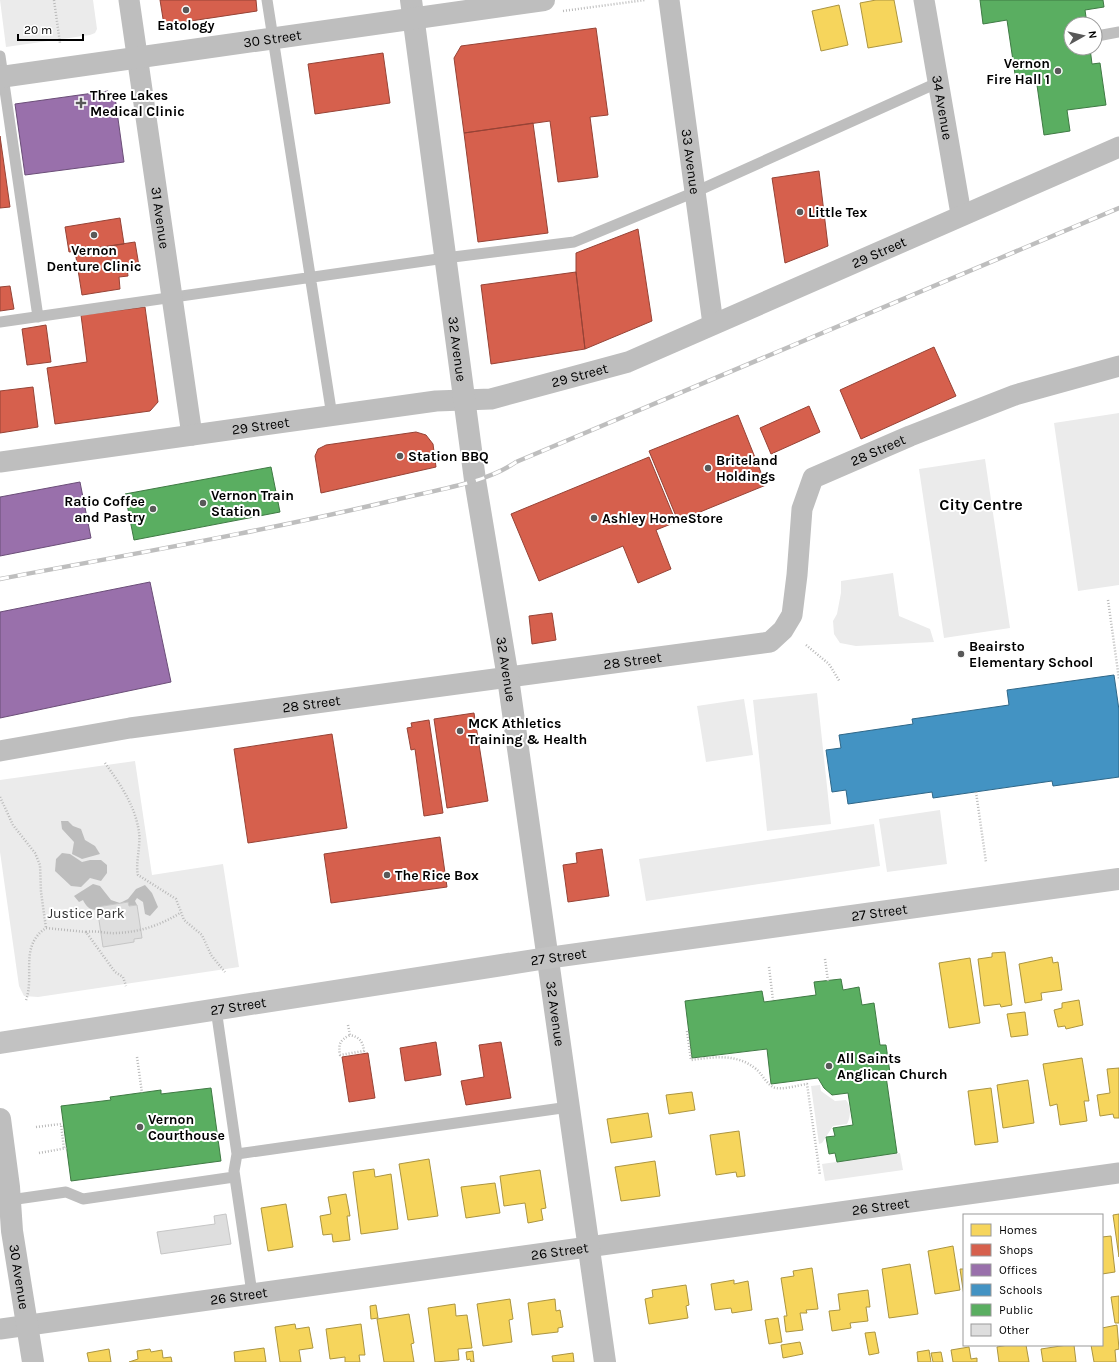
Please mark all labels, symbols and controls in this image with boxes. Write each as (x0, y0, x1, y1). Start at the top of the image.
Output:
marker: Eatology (181, 5, 191, 15)
scale bar (18, 16, 83, 42)
north arrow (1063, 16, 1103, 56)
place label: Eatology (157, 17, 215, 34)
text: 20 m (24, 23, 52, 37)
street label: 30 Street (242, 26, 302, 51)
text: N (1085, 30, 1099, 39)
place label: Vernon Fire Hall 1 (986, 55, 1050, 88)
marker: Vernon Fire Hall 1 (1053, 66, 1063, 76)
street label: 34 Avenue (929, 74, 957, 141)
place label: Three Lakes Medical Clinic (90, 87, 185, 120)
marker: Three Lakes Medical Clinic (75, 97, 87, 109)
street label: 33 Avenue (678, 128, 704, 195)
street label: 31 Avenue (148, 186, 173, 250)
place label: Little Tex (808, 204, 867, 221)
marker: Little Tex (795, 207, 805, 217)
marker: Vernon Denture Clinic (89, 230, 99, 240)
street label: 29 Street (849, 233, 909, 272)
place label: Vernon Denture Clinic (47, 242, 141, 275)
street label: 32 Avenue (445, 315, 470, 383)
street label: 29 Street (549, 359, 610, 391)
street label: 29 Street (231, 413, 290, 438)
street label: 28 Street (848, 430, 908, 469)
place label: Station BBQ (408, 448, 489, 465)
marker: Station BBQ (395, 451, 405, 461)
place label: Briteland Holdings (716, 452, 778, 485)
marker: Briteland Holdings (703, 463, 713, 473)
place label: Vernon Train Station (211, 487, 294, 520)
place label: Ratio Coffee and Pastry (64, 493, 145, 526)
district label: City Centre (939, 495, 1023, 514)
marker: Vernon Train Station (198, 498, 208, 508)
marker: Ratio Coffee and Pastry (148, 504, 158, 514)
place label: Ashley HomeStore (602, 510, 723, 527)
marker: Ashley HomeStore (589, 513, 599, 523)
street label: 32 Avenue (493, 635, 520, 703)
place label: Beairsto Elementary School (969, 638, 1093, 671)
street label: 28 Street (602, 648, 663, 673)
marker: Beairsto Elementary School (956, 649, 966, 659)
street label: 28 Street (281, 691, 341, 716)
place label: MCK Athletics Training & Health (468, 715, 587, 748)
marker: MCK Athletics Training & Health (455, 726, 465, 736)
place label: The Rice Box (395, 867, 479, 884)
marker: The Rice Box (382, 870, 392, 880)
street label: 27 Street (850, 900, 908, 924)
park label: Justice Park (47, 905, 125, 922)
street label: 27 Street (529, 944, 587, 969)
street label: 32 Avenue (543, 980, 569, 1047)
street label: 27 Street (209, 993, 267, 1019)
place label: All Saints Anglican Church (837, 1050, 947, 1083)
marker: All Saints Anglican Church (824, 1061, 834, 1071)
place label: Vernon Courthouse (148, 1111, 225, 1144)
marker: Vernon Courthouse (135, 1122, 145, 1132)
street label: 26 Street (851, 1194, 910, 1219)
legend (963, 1214, 1103, 1346)
text: Homes (999, 1223, 1037, 1237)
street label: 26 Street (530, 1239, 589, 1263)
street label: 30 Avenue (6, 1243, 33, 1311)
text: Shops (999, 1243, 1033, 1257)
text: Offices (999, 1263, 1037, 1277)
street label: 26 Street (209, 1283, 269, 1308)
text: Schools (999, 1283, 1042, 1297)
text: Public (999, 1303, 1033, 1317)
text: Other (999, 1323, 1030, 1337)

